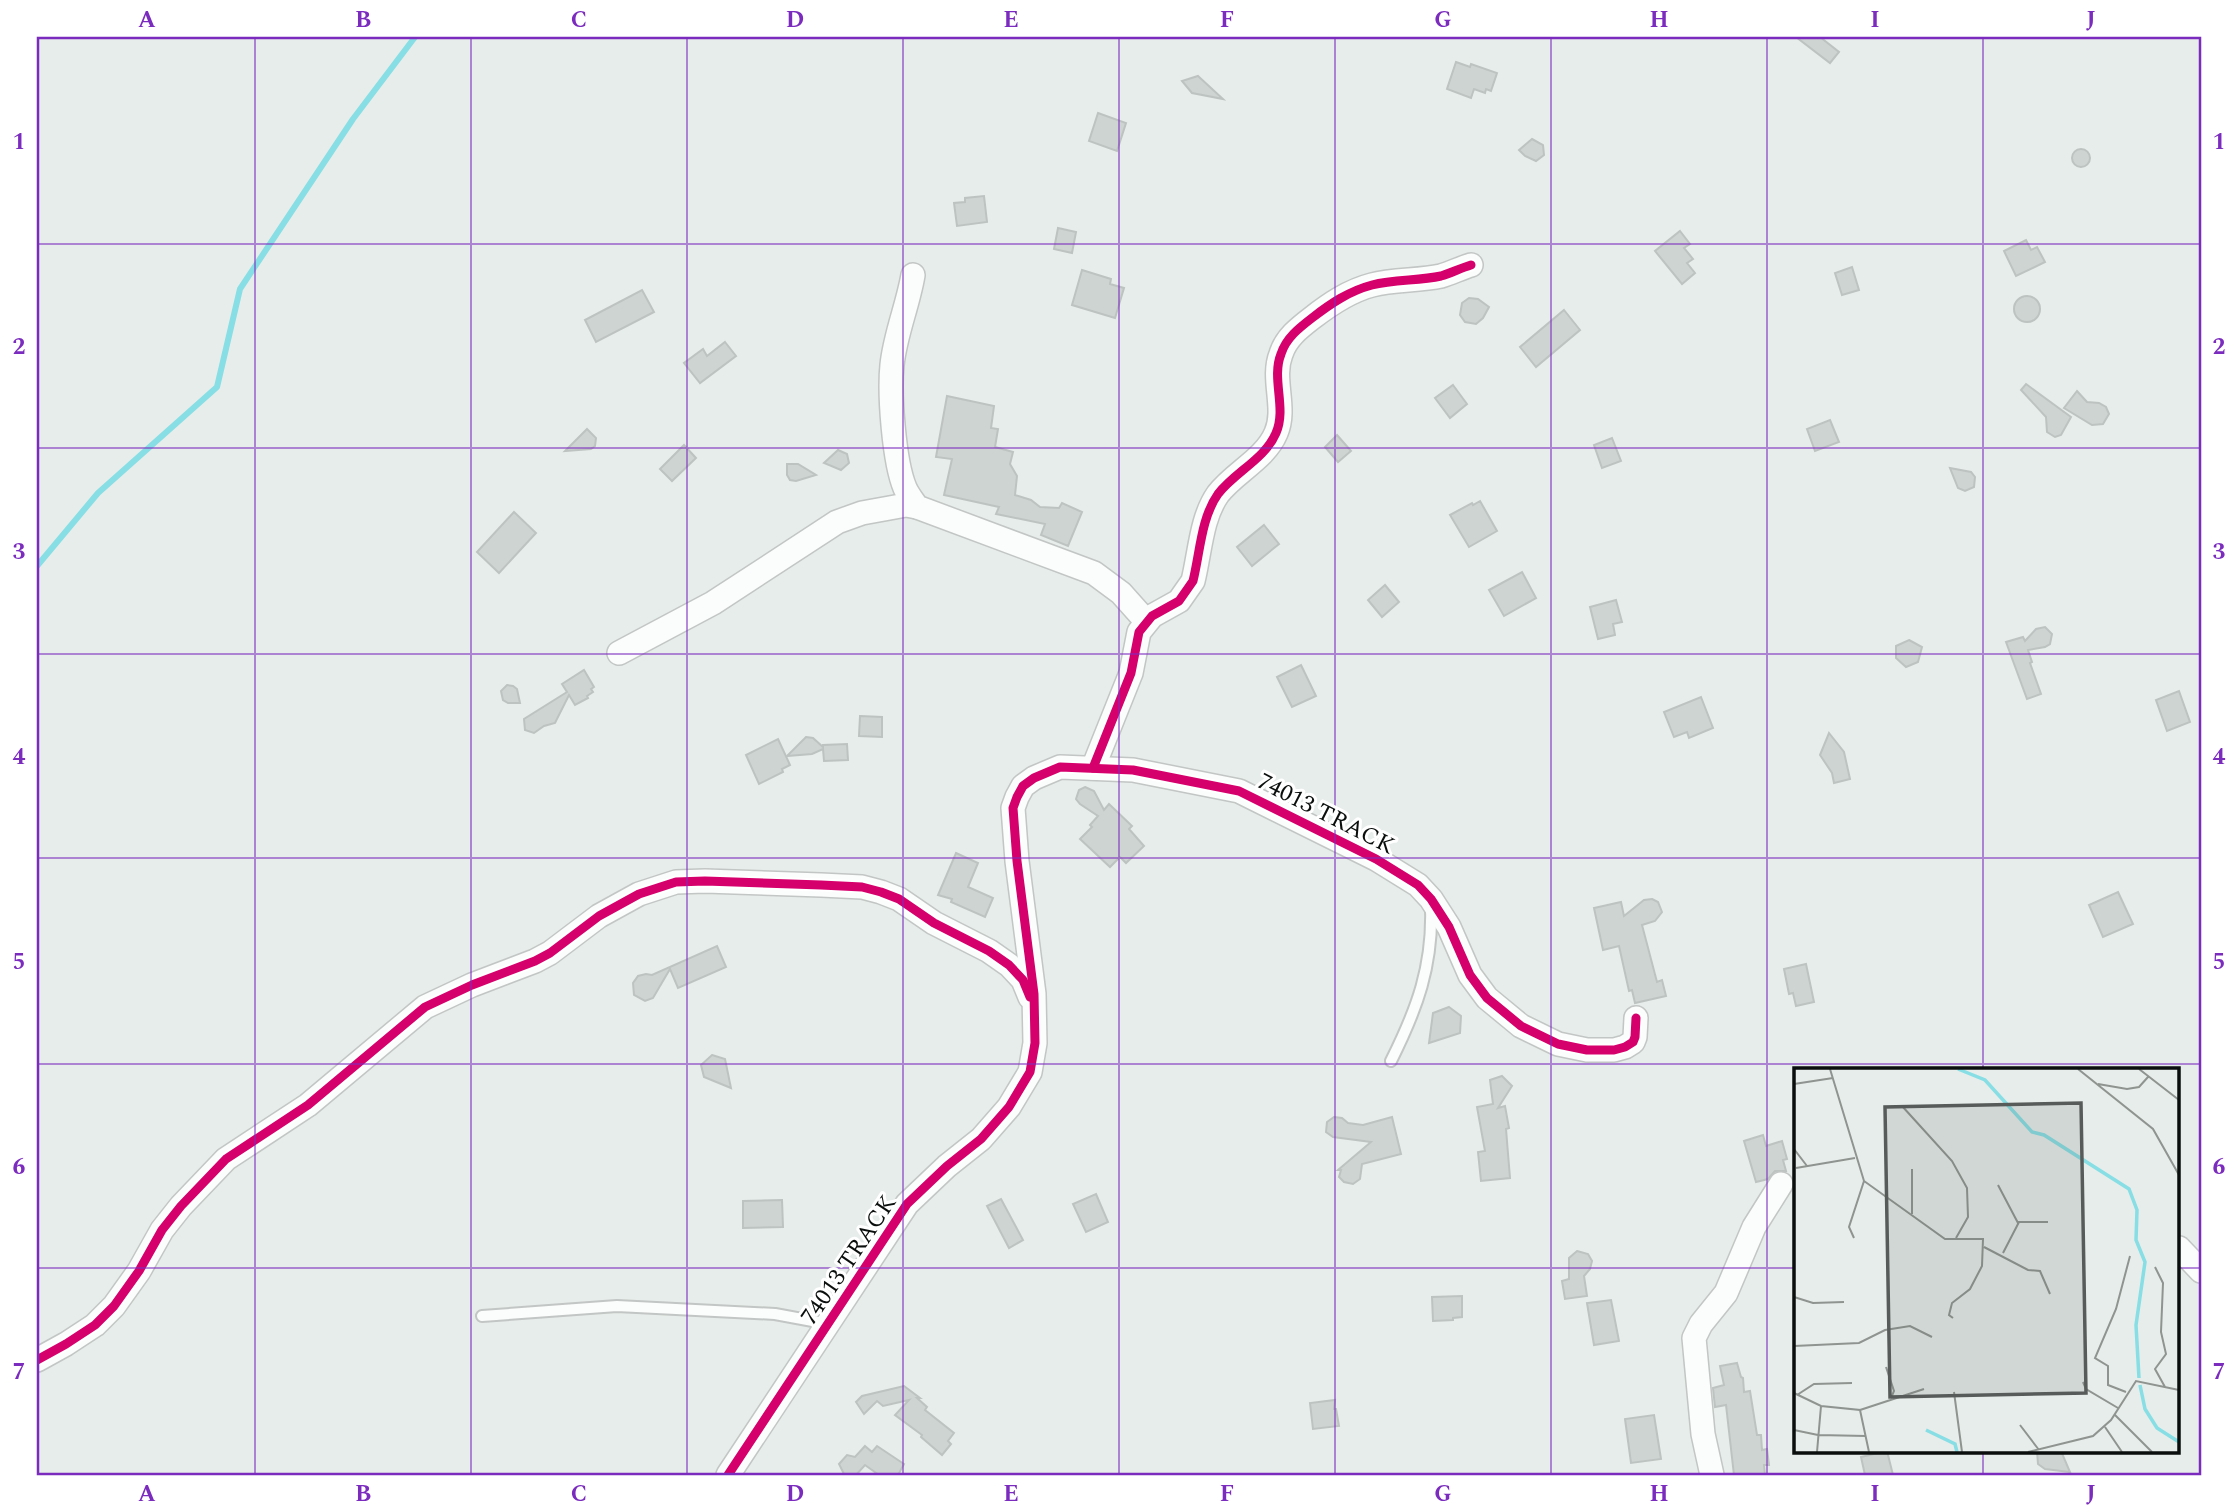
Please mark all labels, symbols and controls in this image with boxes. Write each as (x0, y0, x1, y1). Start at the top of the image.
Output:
text: A (138, 3, 156, 38)
text: B (355, 3, 371, 38)
text: C (571, 3, 587, 38)
text: D (786, 3, 804, 38)
text: E (1003, 3, 1019, 38)
text: F (1220, 3, 1234, 38)
text: G (1434, 3, 1452, 38)
text: H (1649, 3, 1669, 38)
text: I (1870, 3, 1880, 38)
text: J (2086, 3, 2096, 38)
text: 1 (13, 125, 25, 160)
text: 1 (2213, 125, 2225, 160)
text: 2 (13, 330, 26, 365)
text: 2 (2213, 330, 2226, 365)
text: 3 (13, 535, 26, 570)
text: 3 (2213, 535, 2226, 570)
text: 4 (13, 740, 26, 775)
text: 4 (2213, 740, 2226, 775)
street label: 74013 TRACK (1251, 764, 1401, 864)
text: 5 (13, 945, 25, 980)
text: 5 (2213, 945, 2225, 980)
inset map (1794, 1068, 2178, 1452)
text: 6 (13, 1150, 26, 1185)
text: 6 (2213, 1150, 2226, 1185)
street label: 74013 TRACK (792, 1188, 906, 1332)
text: 7 (13, 1355, 25, 1390)
text: 7 (2213, 1355, 2225, 1390)
text: A (138, 1477, 156, 1512)
text: B (355, 1477, 371, 1512)
text: C (571, 1477, 587, 1512)
text: D (786, 1477, 804, 1512)
text: E (1003, 1477, 1019, 1512)
text: F (1220, 1477, 1234, 1512)
text: G (1434, 1477, 1452, 1512)
text: H (1649, 1477, 1669, 1512)
text: I (1870, 1477, 1880, 1512)
text: J (2086, 1477, 2096, 1512)

